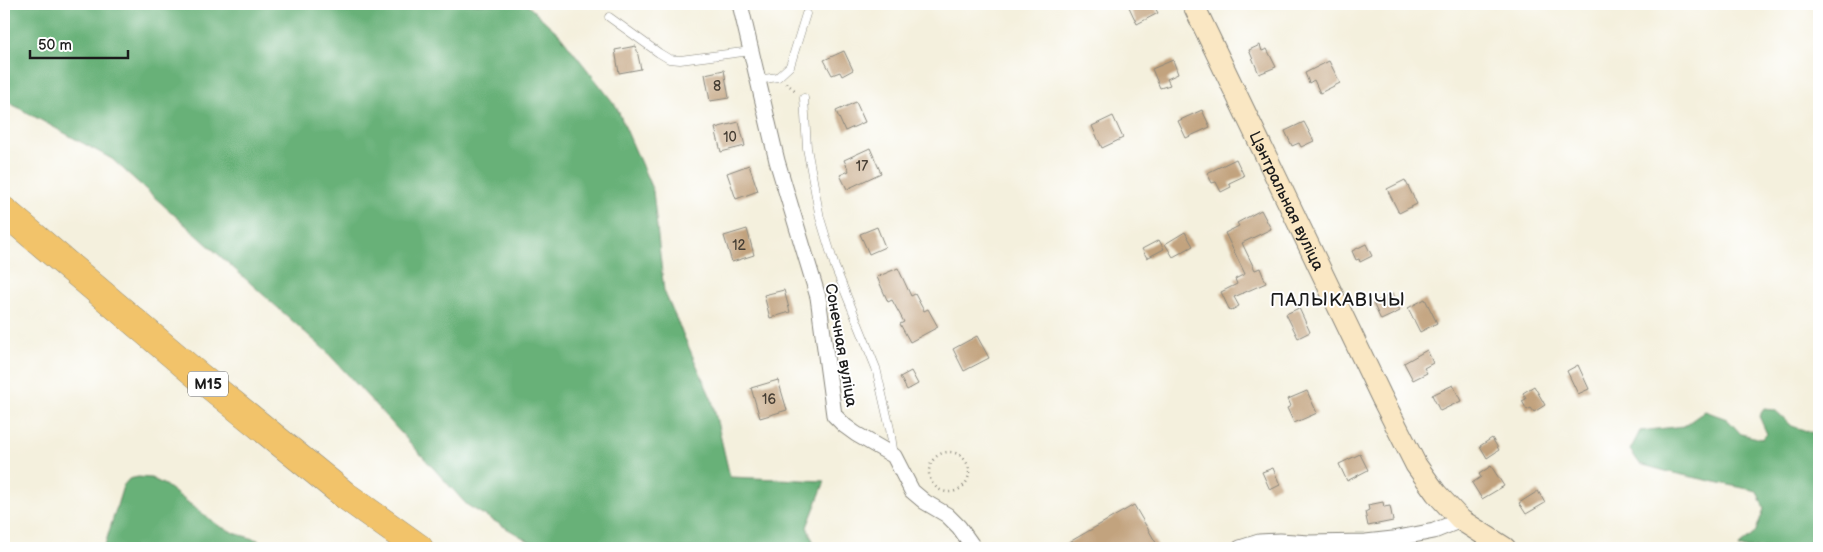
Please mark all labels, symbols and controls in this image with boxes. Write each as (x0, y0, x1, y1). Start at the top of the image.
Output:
scale bar (30, 28, 128, 60)
text: 50 m (38, 36, 72, 55)
house number: 8 (713, 78, 721, 95)
house number: 10 (723, 129, 737, 146)
street label: Цэнтральная вуліца (1244, 129, 1328, 274)
house number: 17 (856, 158, 868, 175)
house number: 12 (732, 237, 747, 254)
street label: Сонечная вуліца (820, 282, 861, 409)
district label: ПАЛЫКАВІЧЫ (1270, 289, 1406, 312)
road number: М15 (188, 372, 228, 396)
house number: 16 (762, 391, 776, 408)

